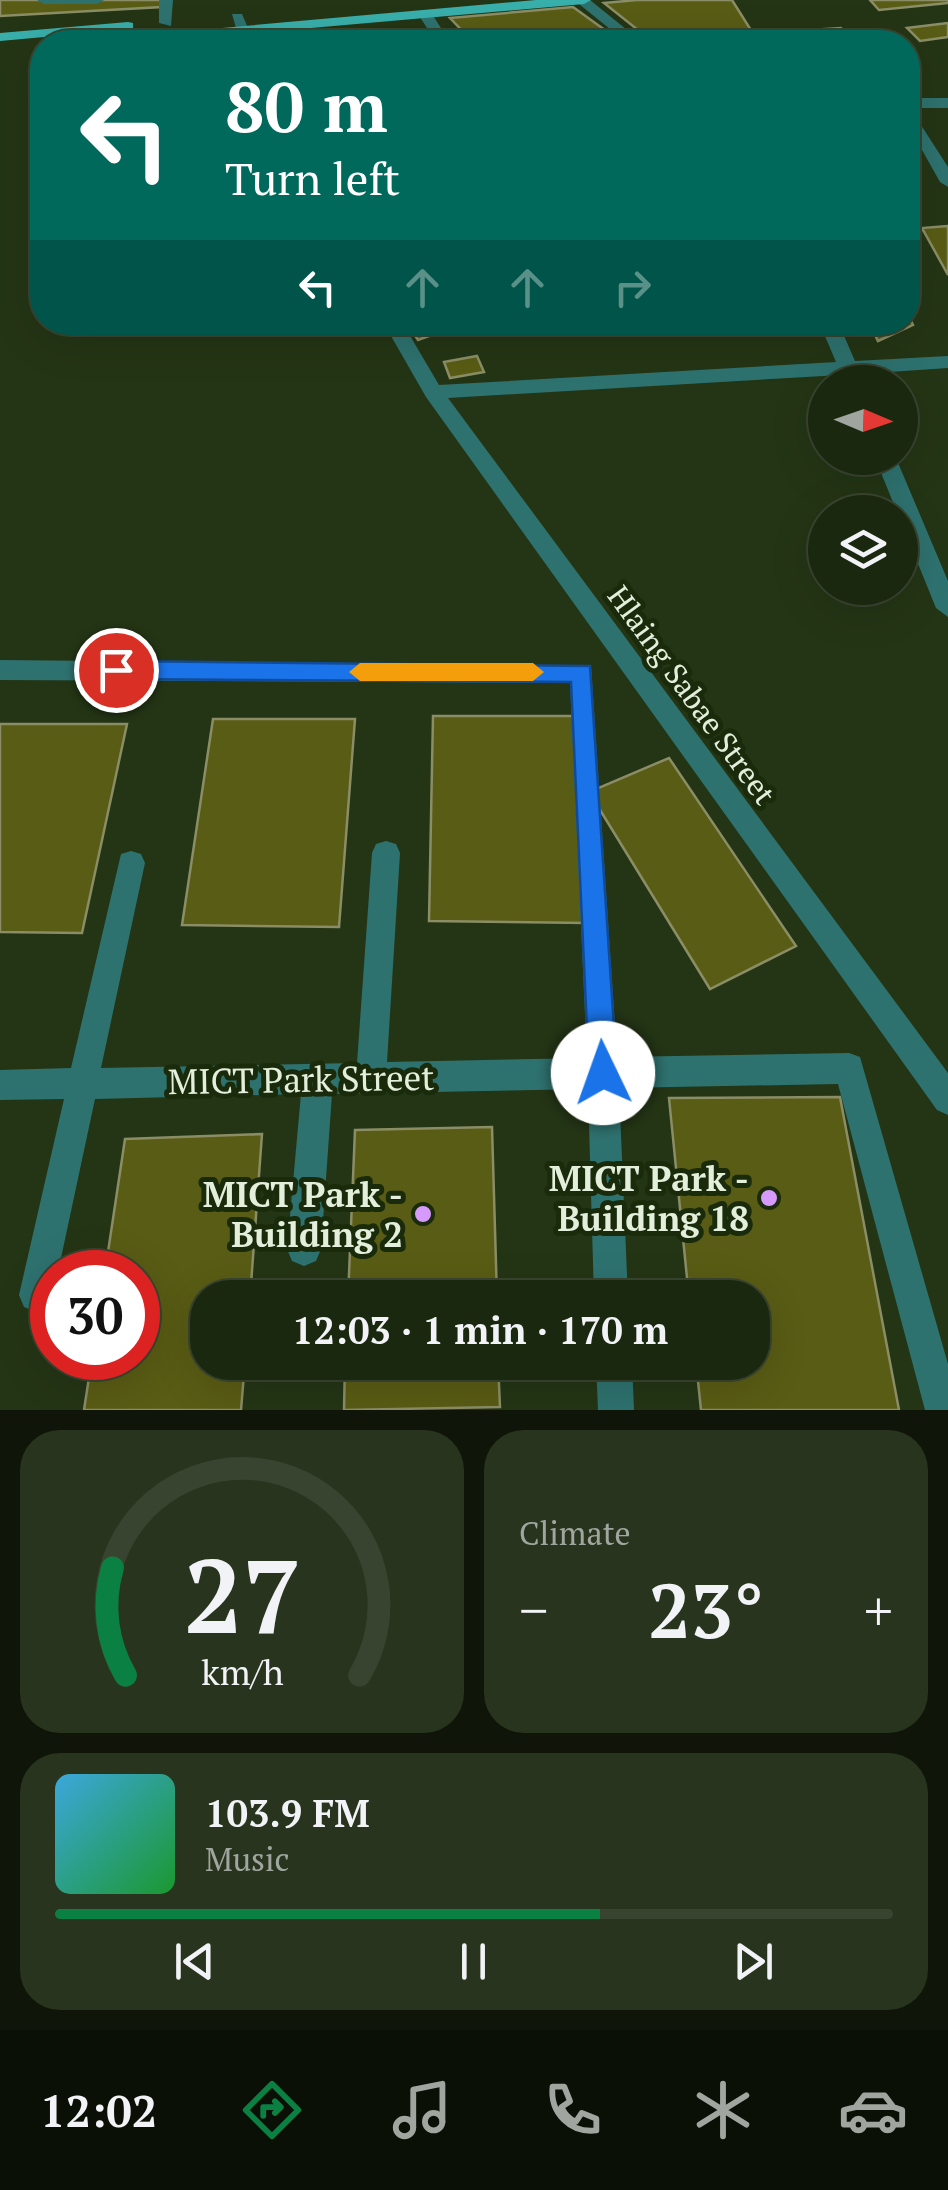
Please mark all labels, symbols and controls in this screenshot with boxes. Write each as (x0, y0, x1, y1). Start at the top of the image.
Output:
text: 80 m (225, 59, 388, 152)
icon: left (60, 70, 190, 200)
text: Turn left (225, 148, 400, 208)
icon: left (290, 260, 345, 315)
icon: ahead (395, 260, 450, 315)
icon: ahead (500, 260, 555, 315)
icon: right (605, 260, 660, 315)
north arrow (808, 365, 918, 475)
map controls (808, 365, 918, 605)
button: layers (808, 495, 918, 605)
street label: Hlaing Sabae Street (599, 578, 785, 812)
pin (74, 628, 159, 713)
icon: arrive (89, 643, 144, 698)
position arrow (551, 1021, 655, 1125)
street label: MICT Park Street (167, 1054, 435, 1104)
place label: MICT Park - Building 18 (549, 1155, 749, 1241)
place label: MICT Park - Building 2 (203, 1171, 403, 1257)
marker: MICT Park - Building 18 (758, 1187, 780, 1209)
marker: MICT Park - Building 2 (412, 1203, 434, 1225)
speed limit sign: 30 (30, 1250, 160, 1380)
text: 12:03 · 1 min · 170 m (292, 1305, 668, 1355)
text: Climate (519, 1512, 631, 1554)
text: 27 (183, 1525, 301, 1663)
text: 23° (648, 1560, 764, 1659)
text: − (519, 1573, 548, 1646)
text: + (864, 1573, 893, 1646)
text: km/h (201, 1648, 283, 1695)
text: 103.9 FM (205, 1788, 370, 1838)
text: Music (205, 1838, 290, 1880)
icon: previous (167, 1934, 222, 1989)
icon: pause (446, 1934, 501, 1989)
icon: next (726, 1934, 781, 1989)
icon: directions (237, 2075, 307, 2145)
icon: music (387, 2075, 457, 2145)
icon: phone (538, 2075, 608, 2145)
icon: climate (688, 2075, 758, 2145)
icon: car (838, 2075, 908, 2145)
text: 12:02 (40, 2080, 157, 2140)

